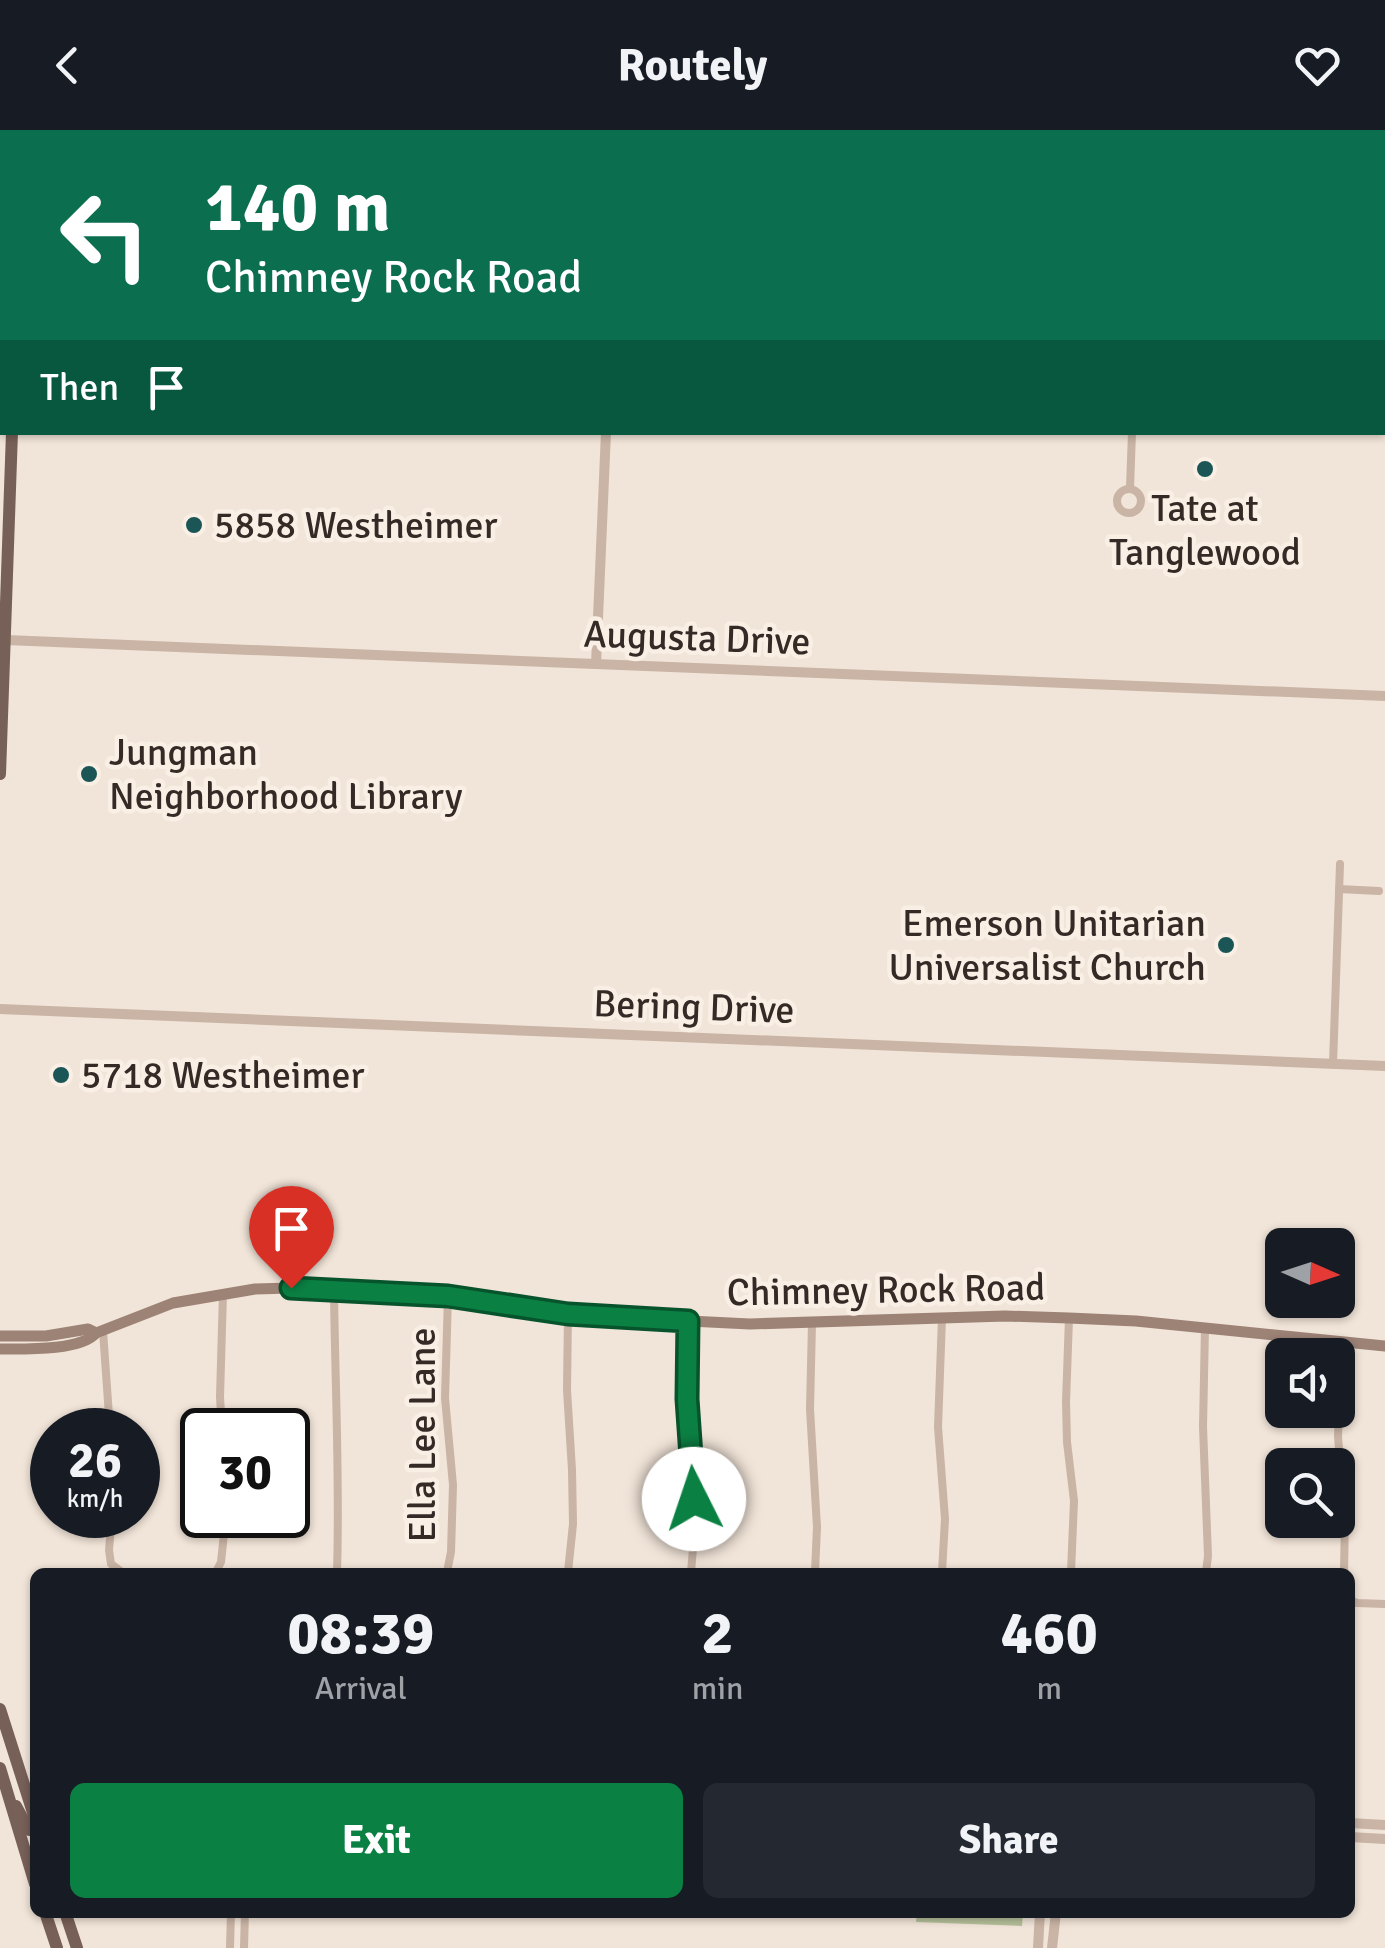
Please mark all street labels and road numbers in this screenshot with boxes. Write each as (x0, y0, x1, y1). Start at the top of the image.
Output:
street label: Augusta Drive (583, 611, 811, 665)
street label: Bering Drive (593, 980, 795, 1034)
street label: Chimney Rock Road (726, 1264, 1046, 1316)
street label: Ella Lee Lane (399, 1328, 446, 1542)

